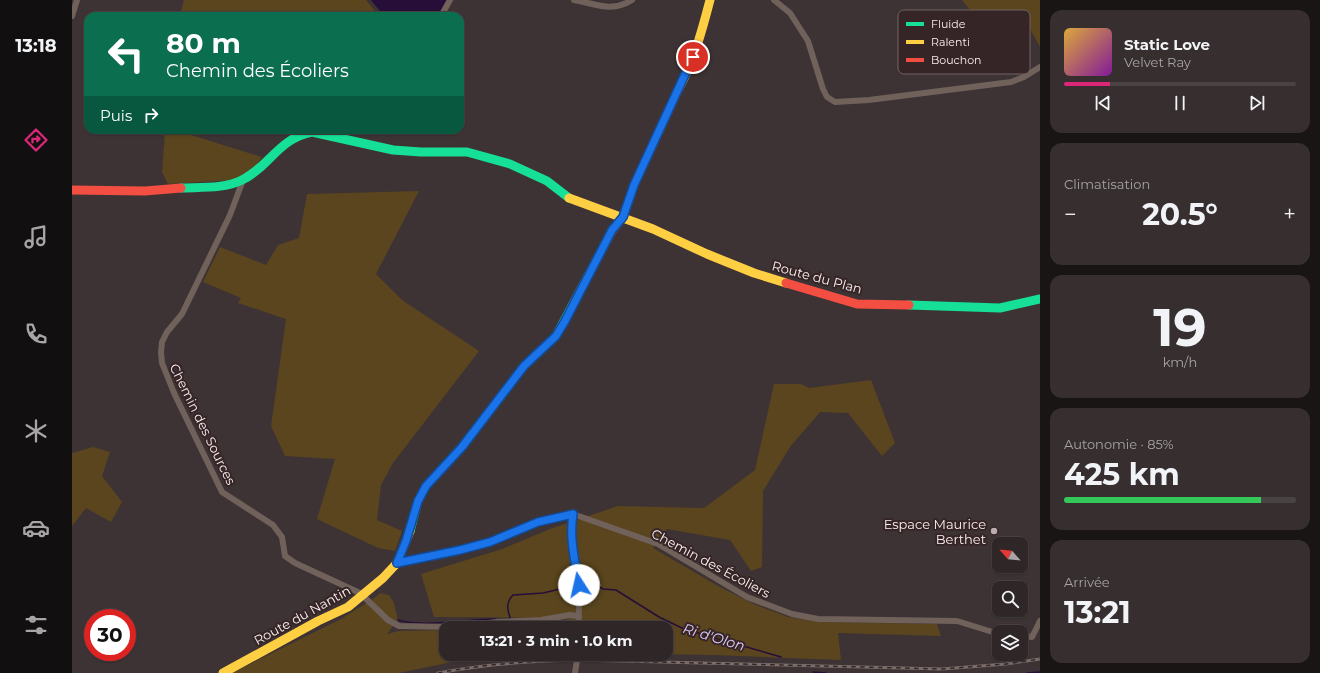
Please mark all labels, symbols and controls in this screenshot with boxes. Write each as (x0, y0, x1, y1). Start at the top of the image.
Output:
legend (898, 10, 1030, 74)
text: Fluide (931, 17, 966, 31)
text: 80 m (166, 26, 241, 60)
icon: left (100, 28, 152, 80)
text: 13:18 (15, 35, 57, 57)
text: Ralenti (931, 35, 970, 49)
text: Static Love (1124, 35, 1210, 54)
pin (676, 40, 710, 74)
icon: arrive (682, 46, 704, 68)
text: Bouchon (931, 53, 981, 67)
text: Velvet Ray (1124, 54, 1191, 70)
text: Chemin des Écoliers (166, 60, 349, 82)
icon: previous (1092, 92, 1114, 114)
icon: pause (1169, 92, 1191, 114)
icon: next (1246, 92, 1268, 114)
icon: right (140, 104, 162, 126)
text: Puis (100, 106, 132, 125)
icon: directions (22, 126, 50, 154)
text: Climatisation (1064, 176, 1150, 192)
text: 20.5° (1142, 196, 1218, 233)
text: − (1064, 201, 1077, 228)
text: + (1283, 201, 1296, 228)
icon: music (22, 223, 50, 251)
street label: Route du Plan (770, 257, 864, 297)
text: 19 (1153, 296, 1207, 359)
icon: phone (22, 320, 50, 348)
text: km/h (1163, 354, 1197, 370)
street label: Chemin des Sources (167, 361, 239, 487)
icon: climate (22, 417, 50, 445)
text: Autonomie · 85% (1064, 436, 1174, 452)
text: 425 km (1064, 456, 1180, 493)
icon: car (22, 514, 50, 542)
place label: Espace Maurice Berthet (884, 516, 986, 547)
street label: Chemin des Écoliers (649, 525, 773, 601)
marker: Espace Maurice Berthet (989, 526, 999, 536)
north arrow (992, 537, 1028, 573)
map controls (992, 537, 1028, 661)
position arrow (558, 564, 600, 606)
text: Arrivée (1064, 574, 1110, 590)
button: search (992, 581, 1028, 617)
street label: Route du Nantin (251, 582, 353, 648)
text: 13:21 (1064, 594, 1131, 631)
speed limit sign: 30 (84, 609, 136, 661)
icon: filters (22, 611, 50, 639)
water label: Ri d'Olon (681, 619, 747, 655)
button: layers (992, 625, 1028, 661)
text: 13:21 · 3 min · 1.0 km (480, 631, 632, 650)

